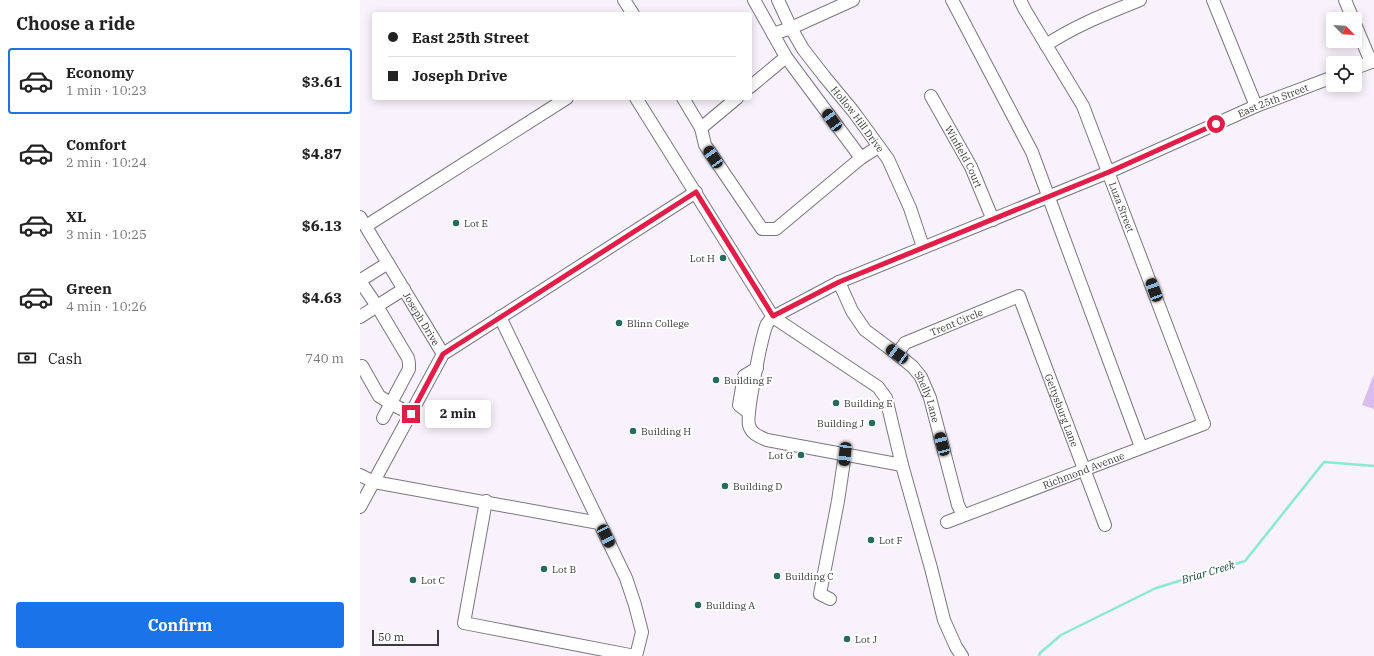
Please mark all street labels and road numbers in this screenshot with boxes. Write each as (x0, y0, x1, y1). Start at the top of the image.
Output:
street label: East 25th Street (1236, 81, 1311, 120)
street label: Hollow Hill Drive (828, 84, 887, 155)
street label: Winfield Court (942, 123, 985, 190)
street label: Luza Street (1106, 180, 1137, 235)
street label: Joseph Drive (400, 290, 442, 348)
street label: Trent Circle (928, 306, 985, 339)
street label: Shelly Lane (912, 368, 942, 424)
street label: Gettysburg Lane (1042, 372, 1081, 449)
street label: Richmond Avenue (1041, 449, 1126, 492)

